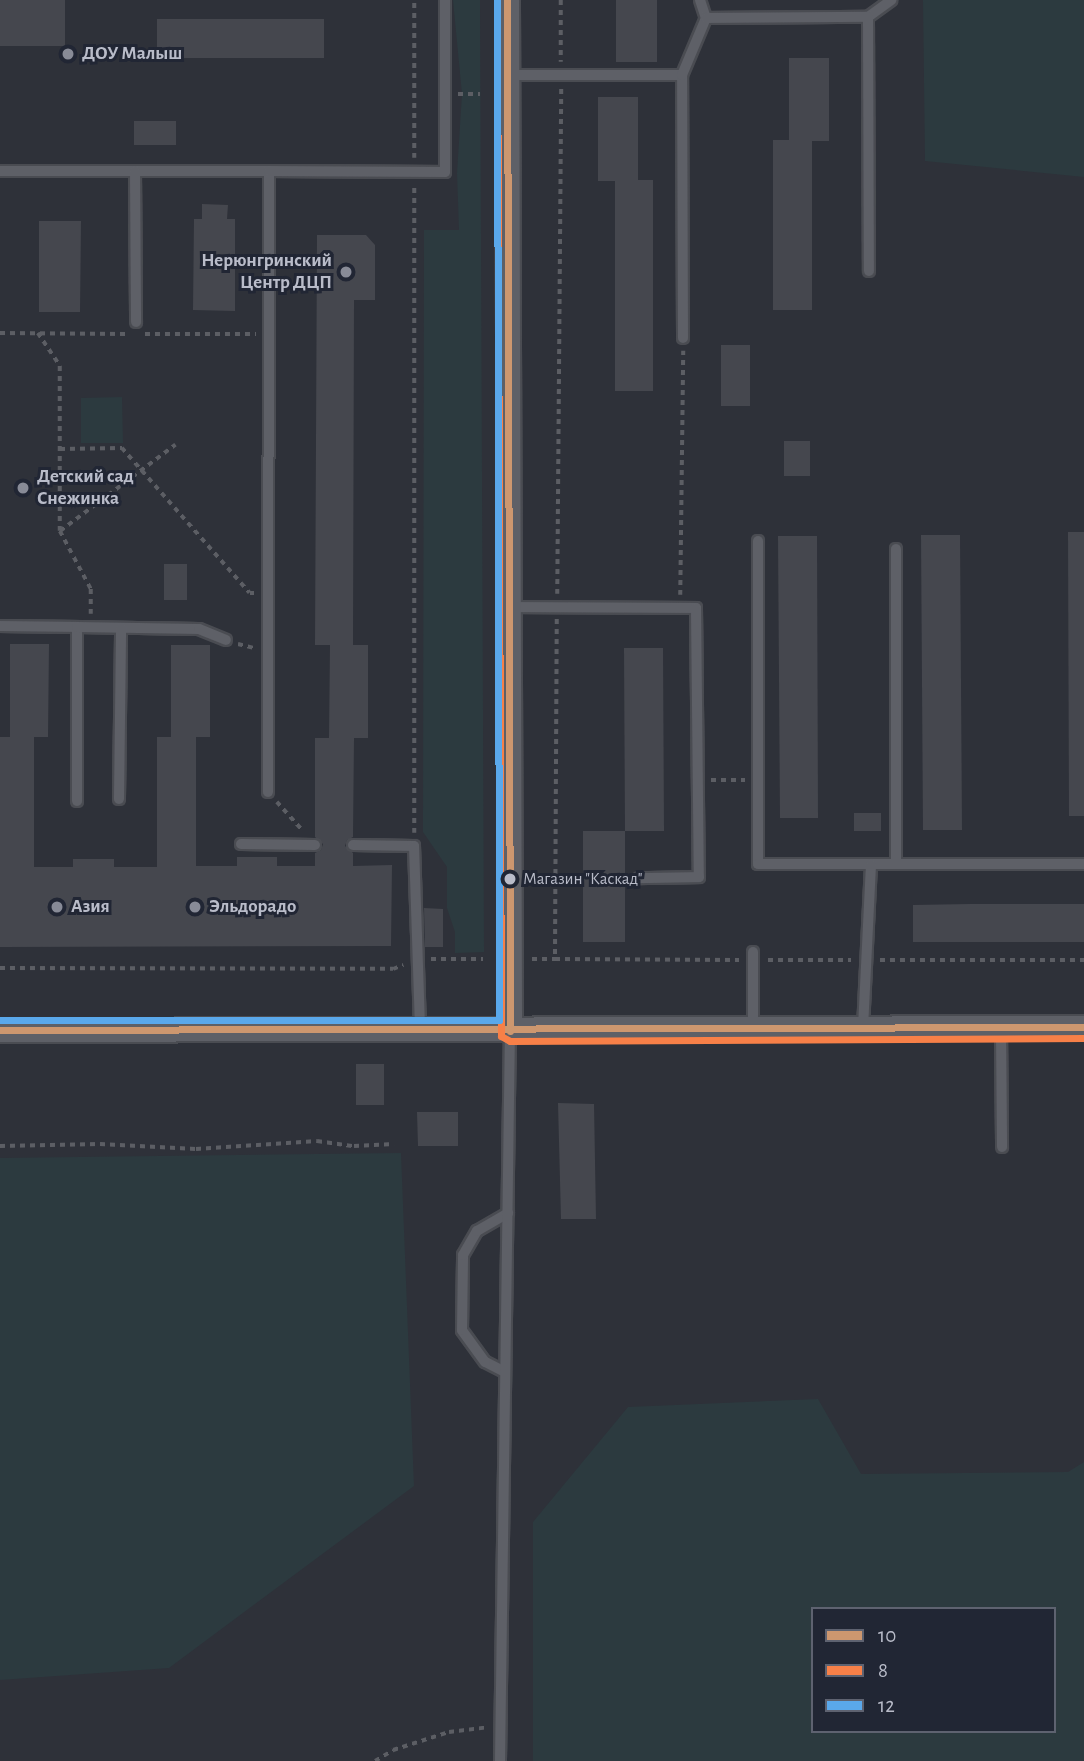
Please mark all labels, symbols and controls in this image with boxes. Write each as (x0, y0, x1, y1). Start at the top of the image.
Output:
place label: ДОУ Малыш (82, 43, 182, 65)
marker: ДОУ Малыш (60, 46, 76, 62)
place label: Нерюнгринский Центр ДЦП (201, 250, 332, 294)
marker: Нерюнгринский Центр ДЦП (338, 264, 354, 280)
place label: Детский сад Снежинка (37, 466, 134, 510)
marker: Детский сад Снежинка (15, 480, 31, 496)
place label: Магазин "Каскад" (523, 869, 642, 889)
marker: Магазин "Каскад" (503, 872, 517, 886)
place label: Азия (71, 896, 110, 918)
place label: Эльдорадо (209, 896, 296, 918)
marker: Азия (49, 899, 65, 915)
marker: Эльдорадо (187, 899, 203, 915)
legend (811, 1607, 1056, 1733)
text: 10 (878, 1625, 896, 1646)
text: 8 (878, 1660, 888, 1681)
text: 12 (878, 1695, 895, 1716)

